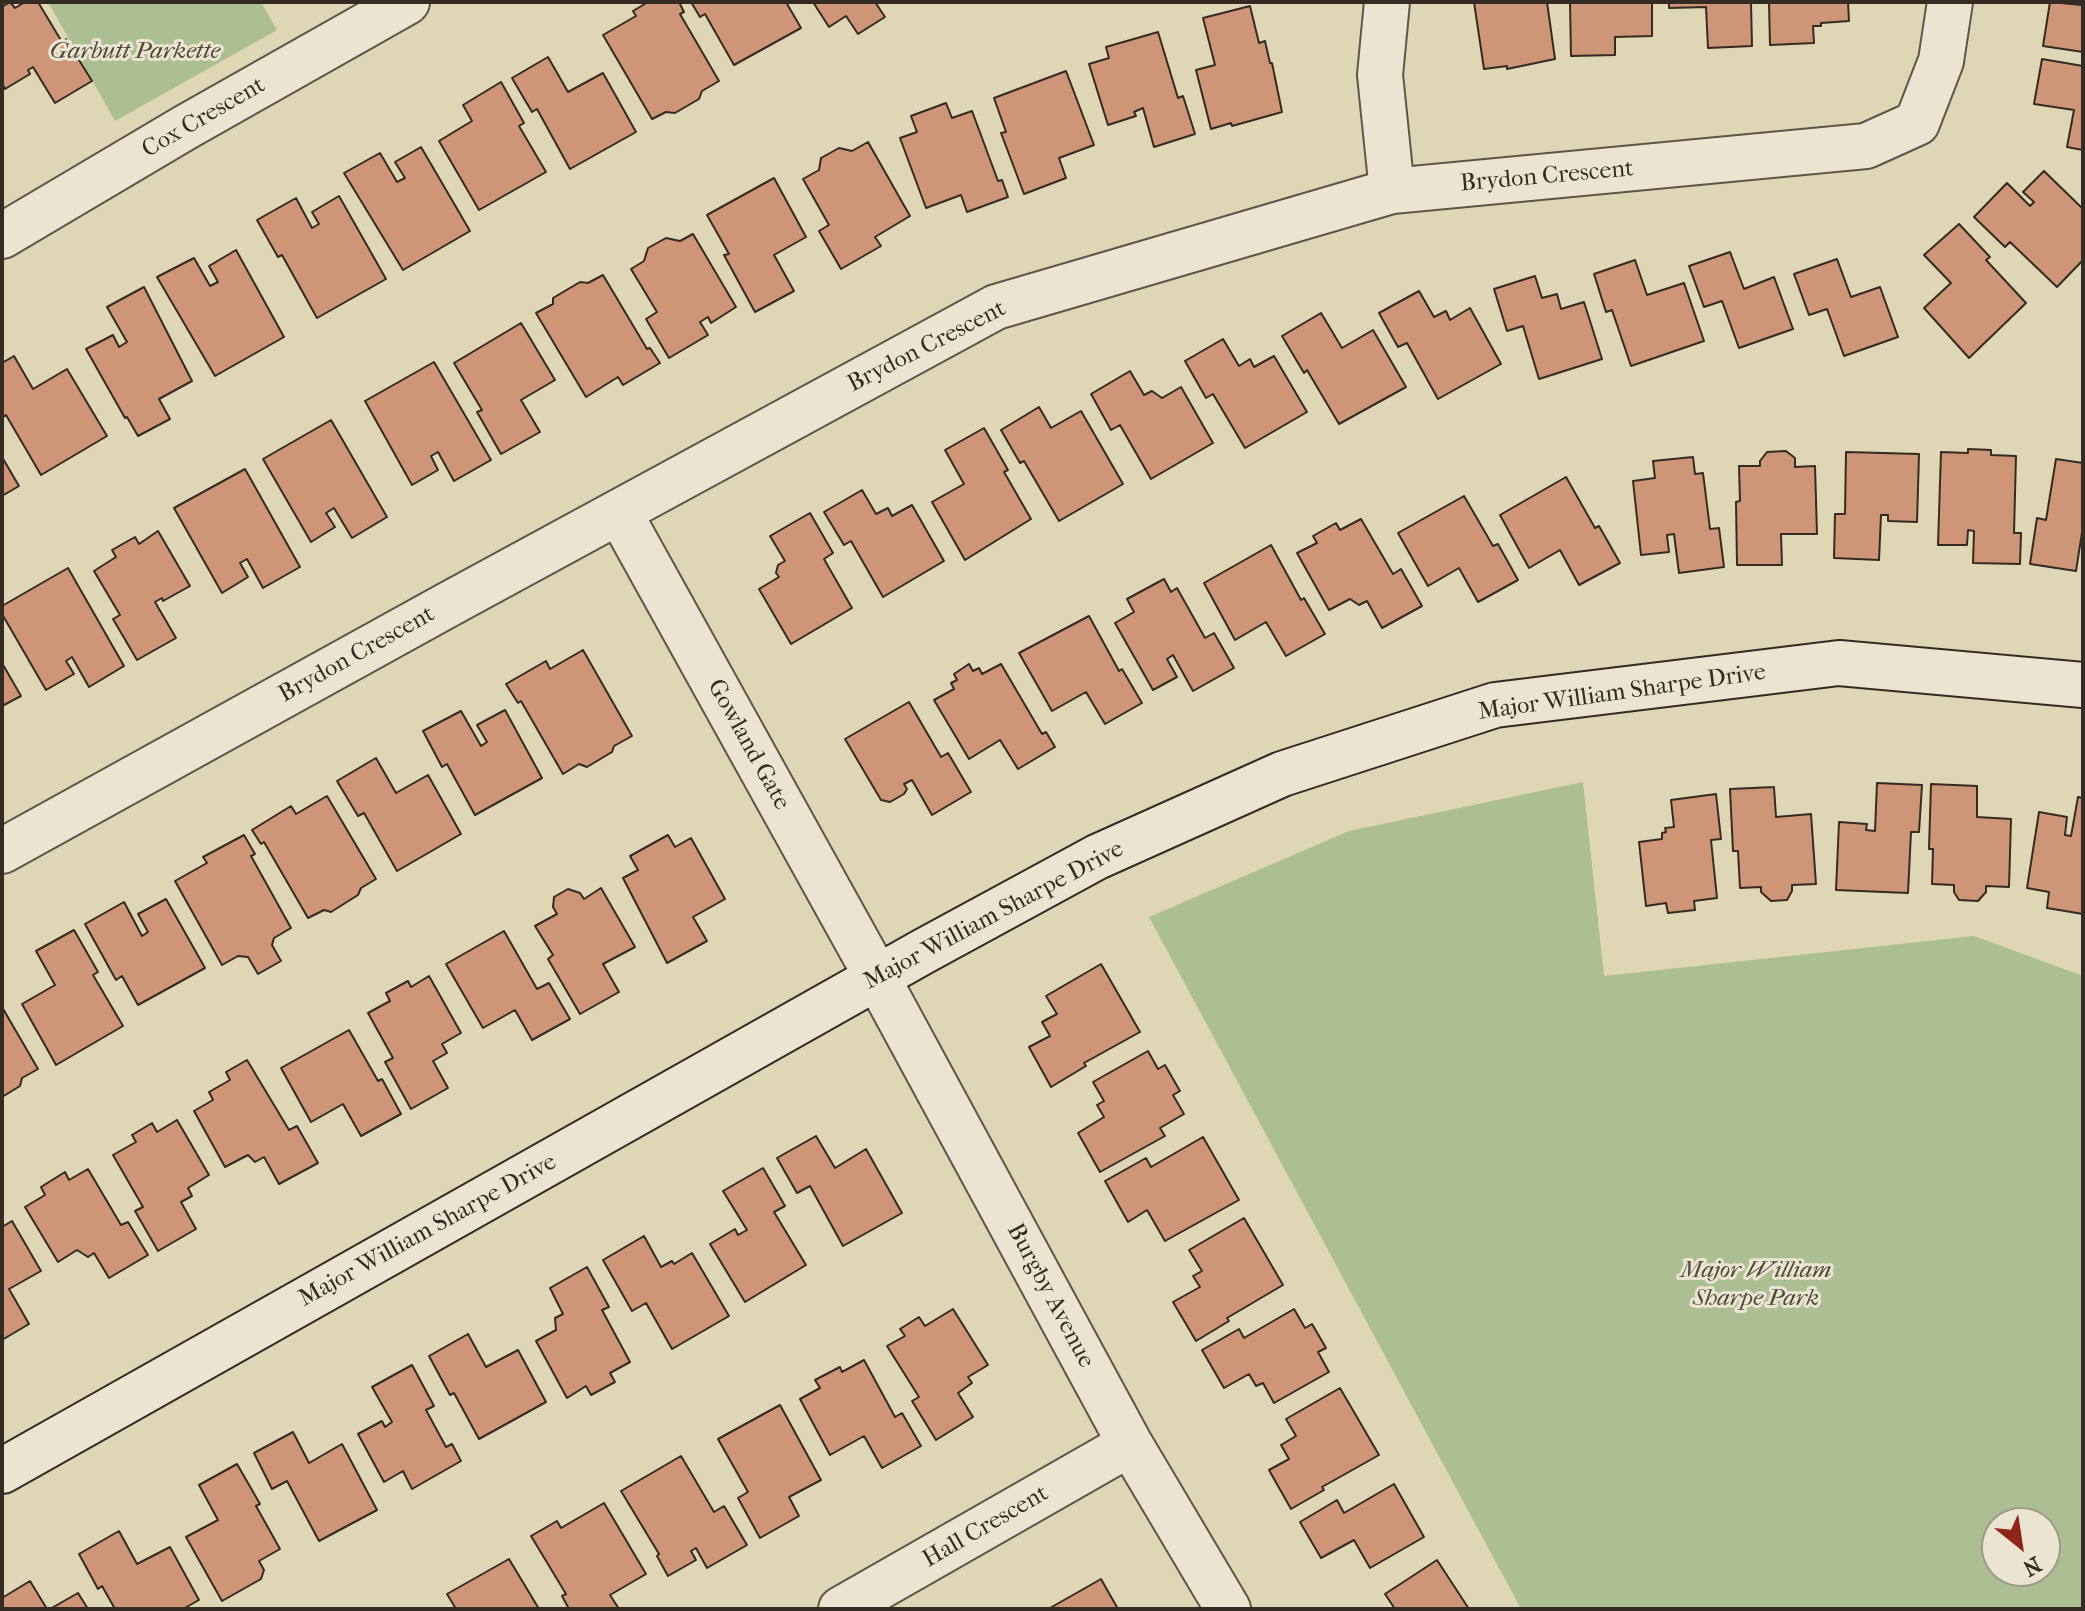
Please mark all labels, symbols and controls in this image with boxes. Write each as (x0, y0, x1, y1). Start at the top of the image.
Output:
park label: Garbutt Parkette (50, 38, 220, 66)
street label: Cox Crescent (137, 71, 271, 165)
street label: Brydon Crescent (1459, 155, 1635, 199)
street label: Brydon Crescent (843, 295, 1011, 399)
street label: Brydon Crescent (274, 600, 440, 710)
street label: Major William Sharpe Drive (1476, 659, 1768, 727)
street label: Gowland Gate (700, 675, 796, 815)
street label: Major William Sharpe Drive (859, 835, 1129, 997)
street label: Major William Sharpe Drive (294, 1148, 562, 1314)
street label: Burgby Avenue (1000, 1219, 1100, 1373)
park label: Major William Sharpe Park (1681, 1257, 1831, 1313)
street label: Hall Crescent (918, 1479, 1054, 1575)
north arrow (1981, 1507, 2061, 1587)
text: N (2018, 1551, 2046, 1581)

